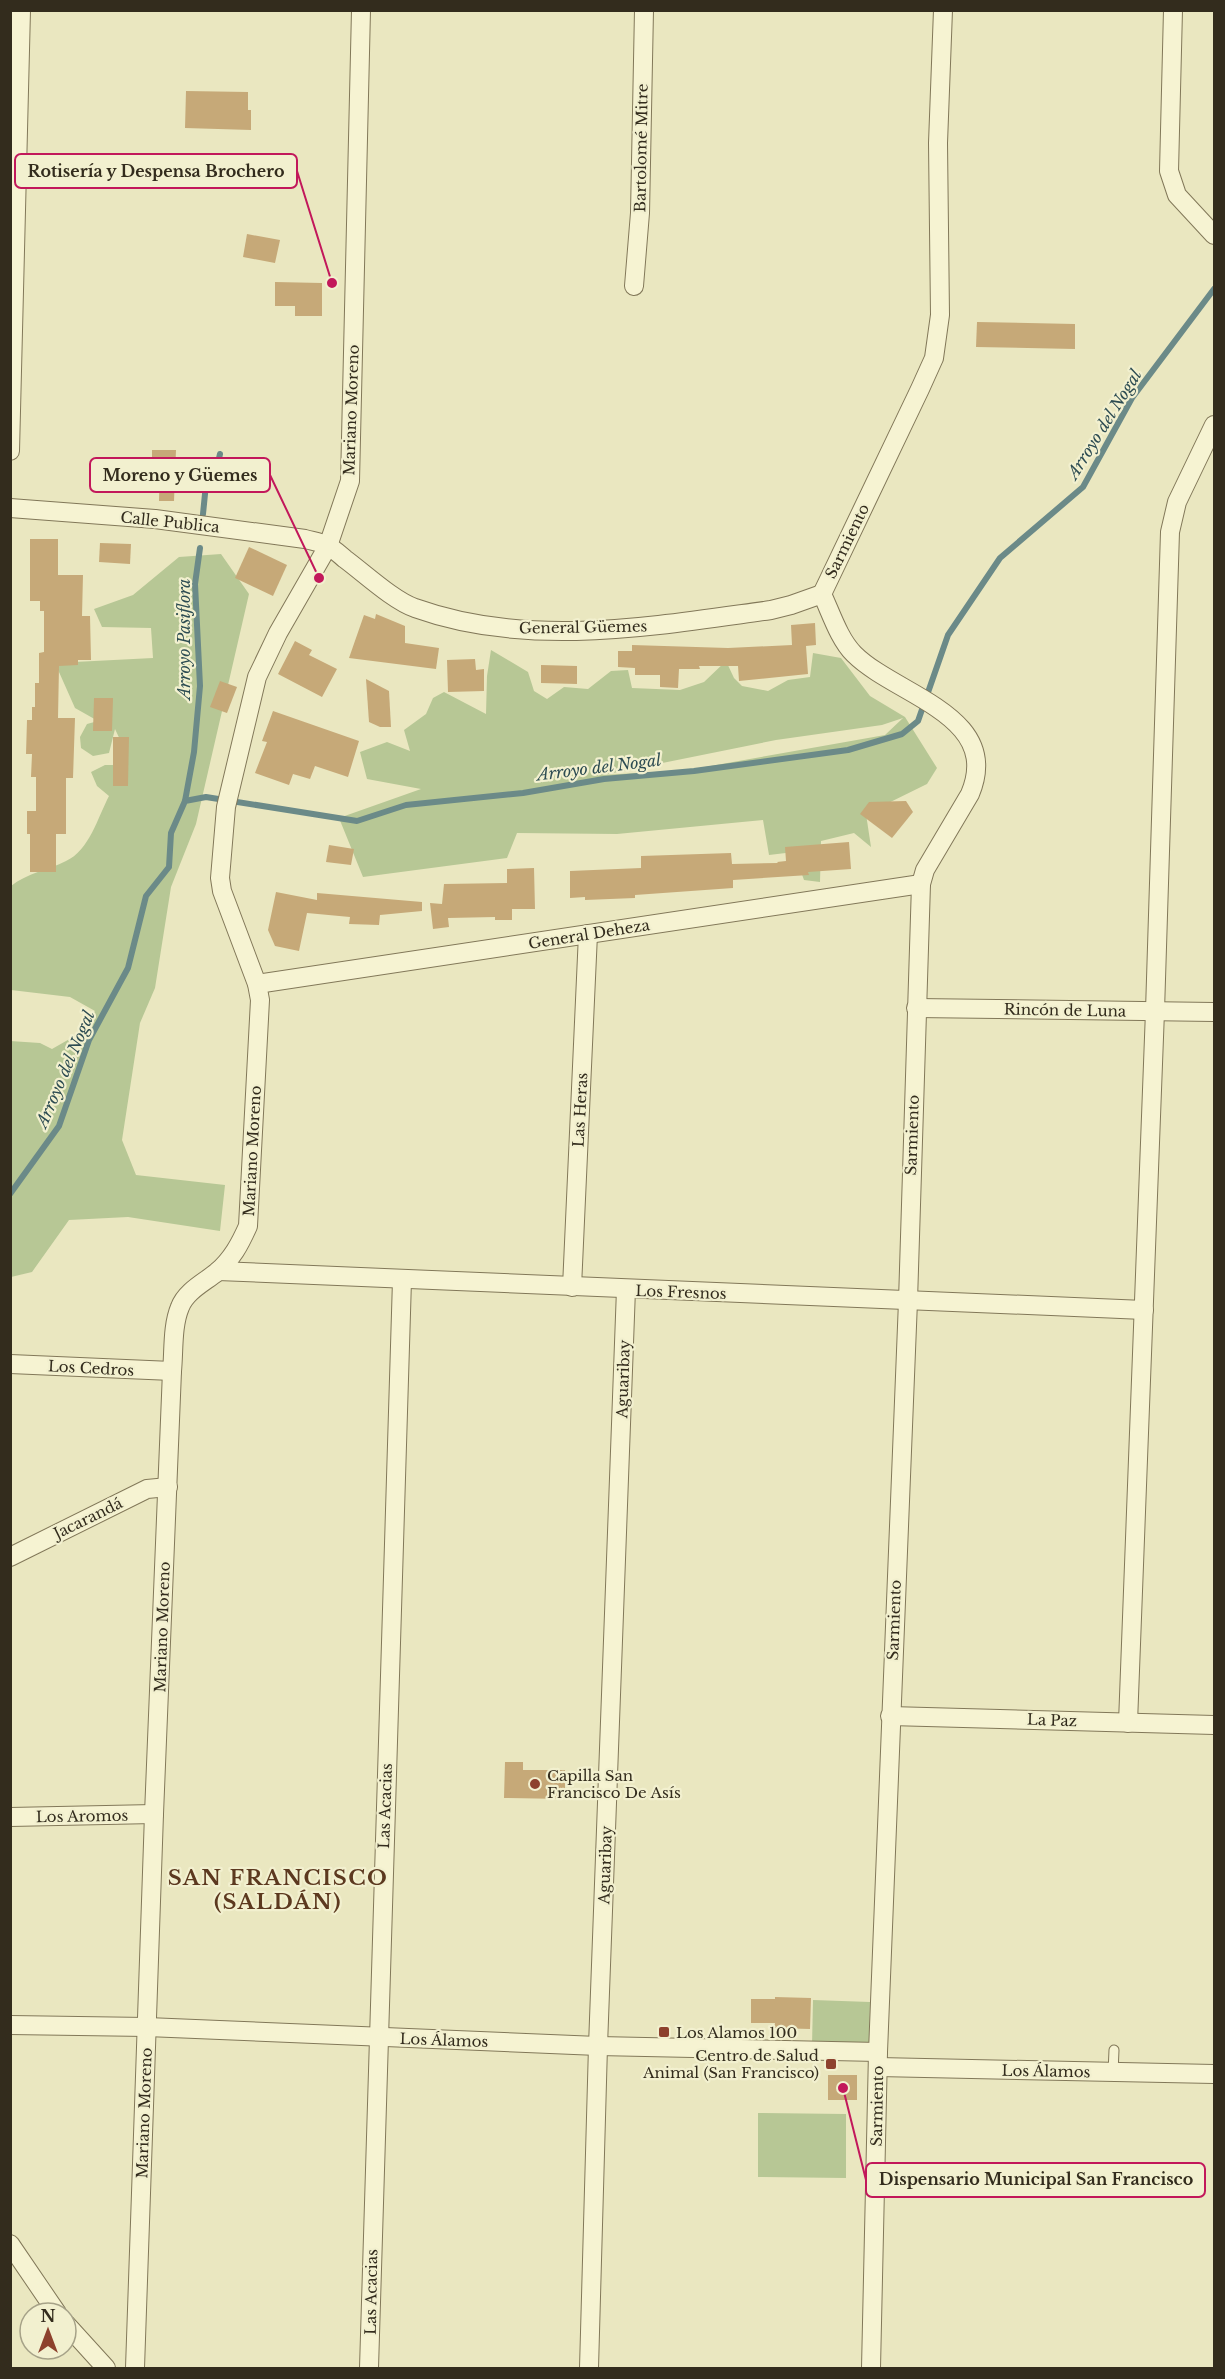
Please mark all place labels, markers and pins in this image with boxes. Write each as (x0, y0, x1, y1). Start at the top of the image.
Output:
callout: Rotisería y Despensa Brochero (15, 154, 297, 188)
callout: Moreno y Güemes (90, 458, 270, 492)
place label: Capilla San Francisco De Asís (547, 1766, 681, 1802)
marker: Capilla San Francisco De Asís (528, 1777, 542, 1791)
place label: Los Alamos 100 (676, 2023, 797, 2042)
marker: Los Alamos 100 (657, 2025, 671, 2039)
place label: Centro de Salud Animal (San Francisco) (642, 2046, 819, 2082)
marker: Centro de Salud Animal (San Francisco) (824, 2057, 838, 2071)
callout: Dispensario Municipal San Francisco (866, 2163, 1205, 2197)

